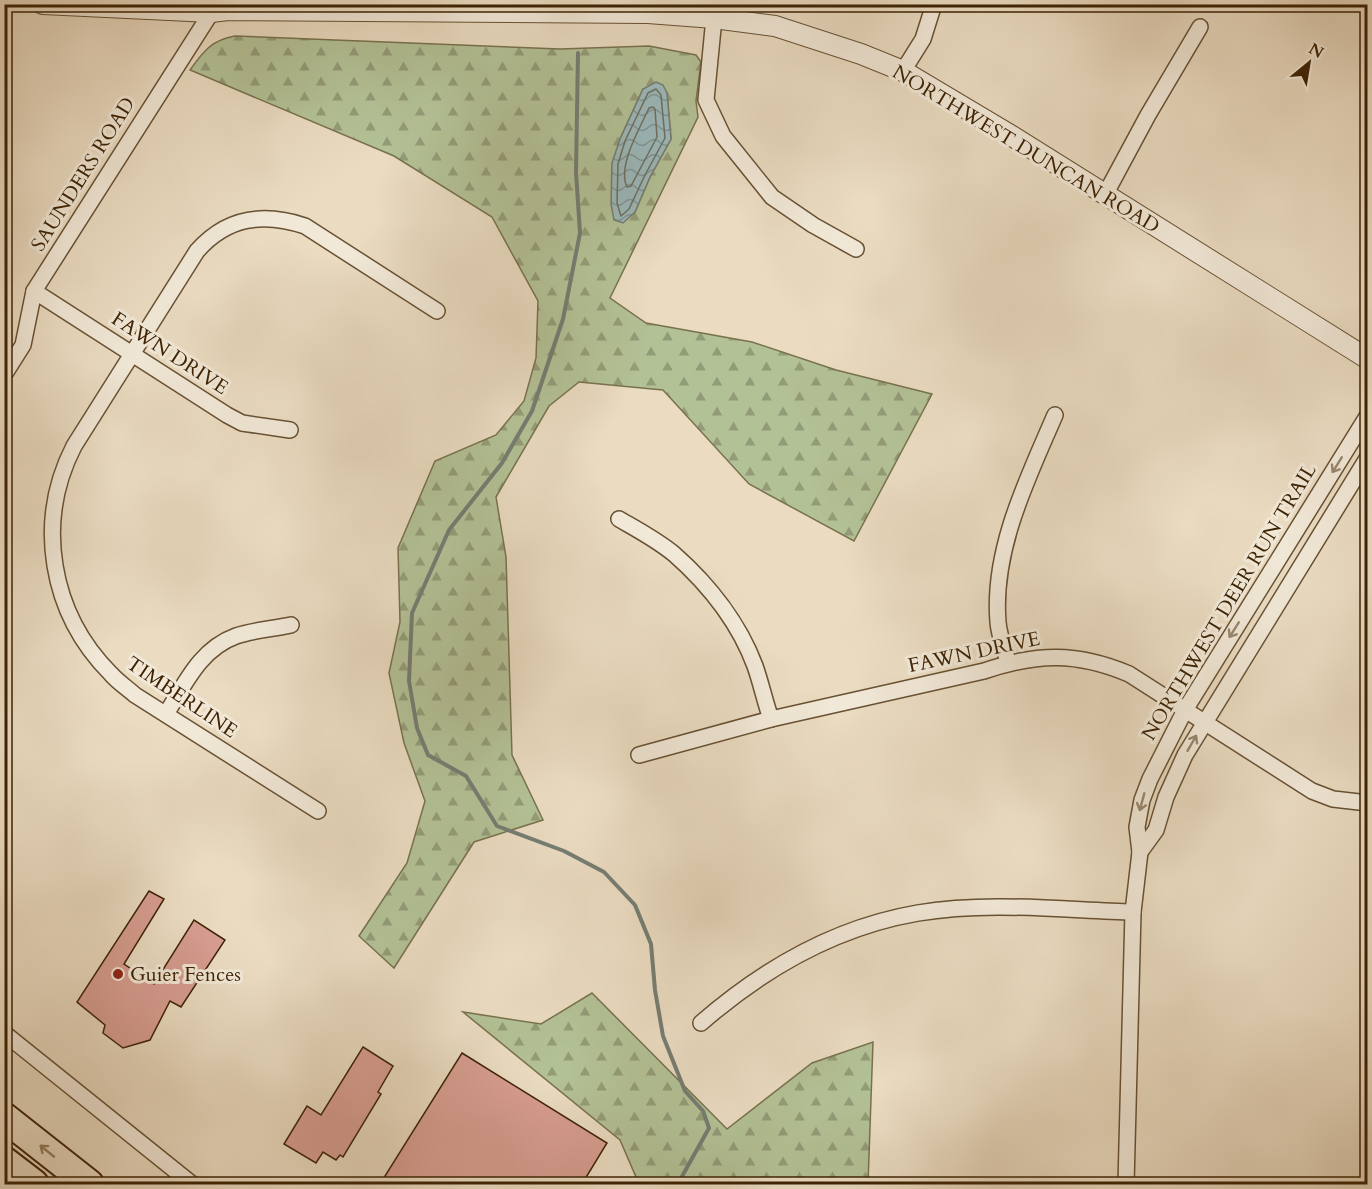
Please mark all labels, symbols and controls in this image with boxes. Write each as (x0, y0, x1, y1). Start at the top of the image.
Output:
north arrow (1279, 33, 1339, 93)
text: N (1304, 38, 1328, 64)
street label: NORTHWEST DUNCAN ROAD (887, 58, 1165, 240)
street label: SAUNDERS ROAD (25, 92, 141, 256)
street label: FAWN DRIVE (106, 305, 234, 401)
one-way arrow (1330, 456, 1343, 473)
street label: NORTHWEST DEER RUN TRAIL (1135, 458, 1323, 745)
one-way arrow (1228, 622, 1241, 639)
street label: FAWN DRIVE (906, 625, 1042, 679)
street label: TIMBERLINE (121, 650, 243, 744)
one-way arrow (1186, 735, 1198, 752)
one-way arrow (1136, 792, 1148, 811)
place label: Guier Fences (130, 961, 241, 988)
marker: Guier Fences (111, 967, 125, 981)
one-way arrow (39, 1144, 55, 1157)

